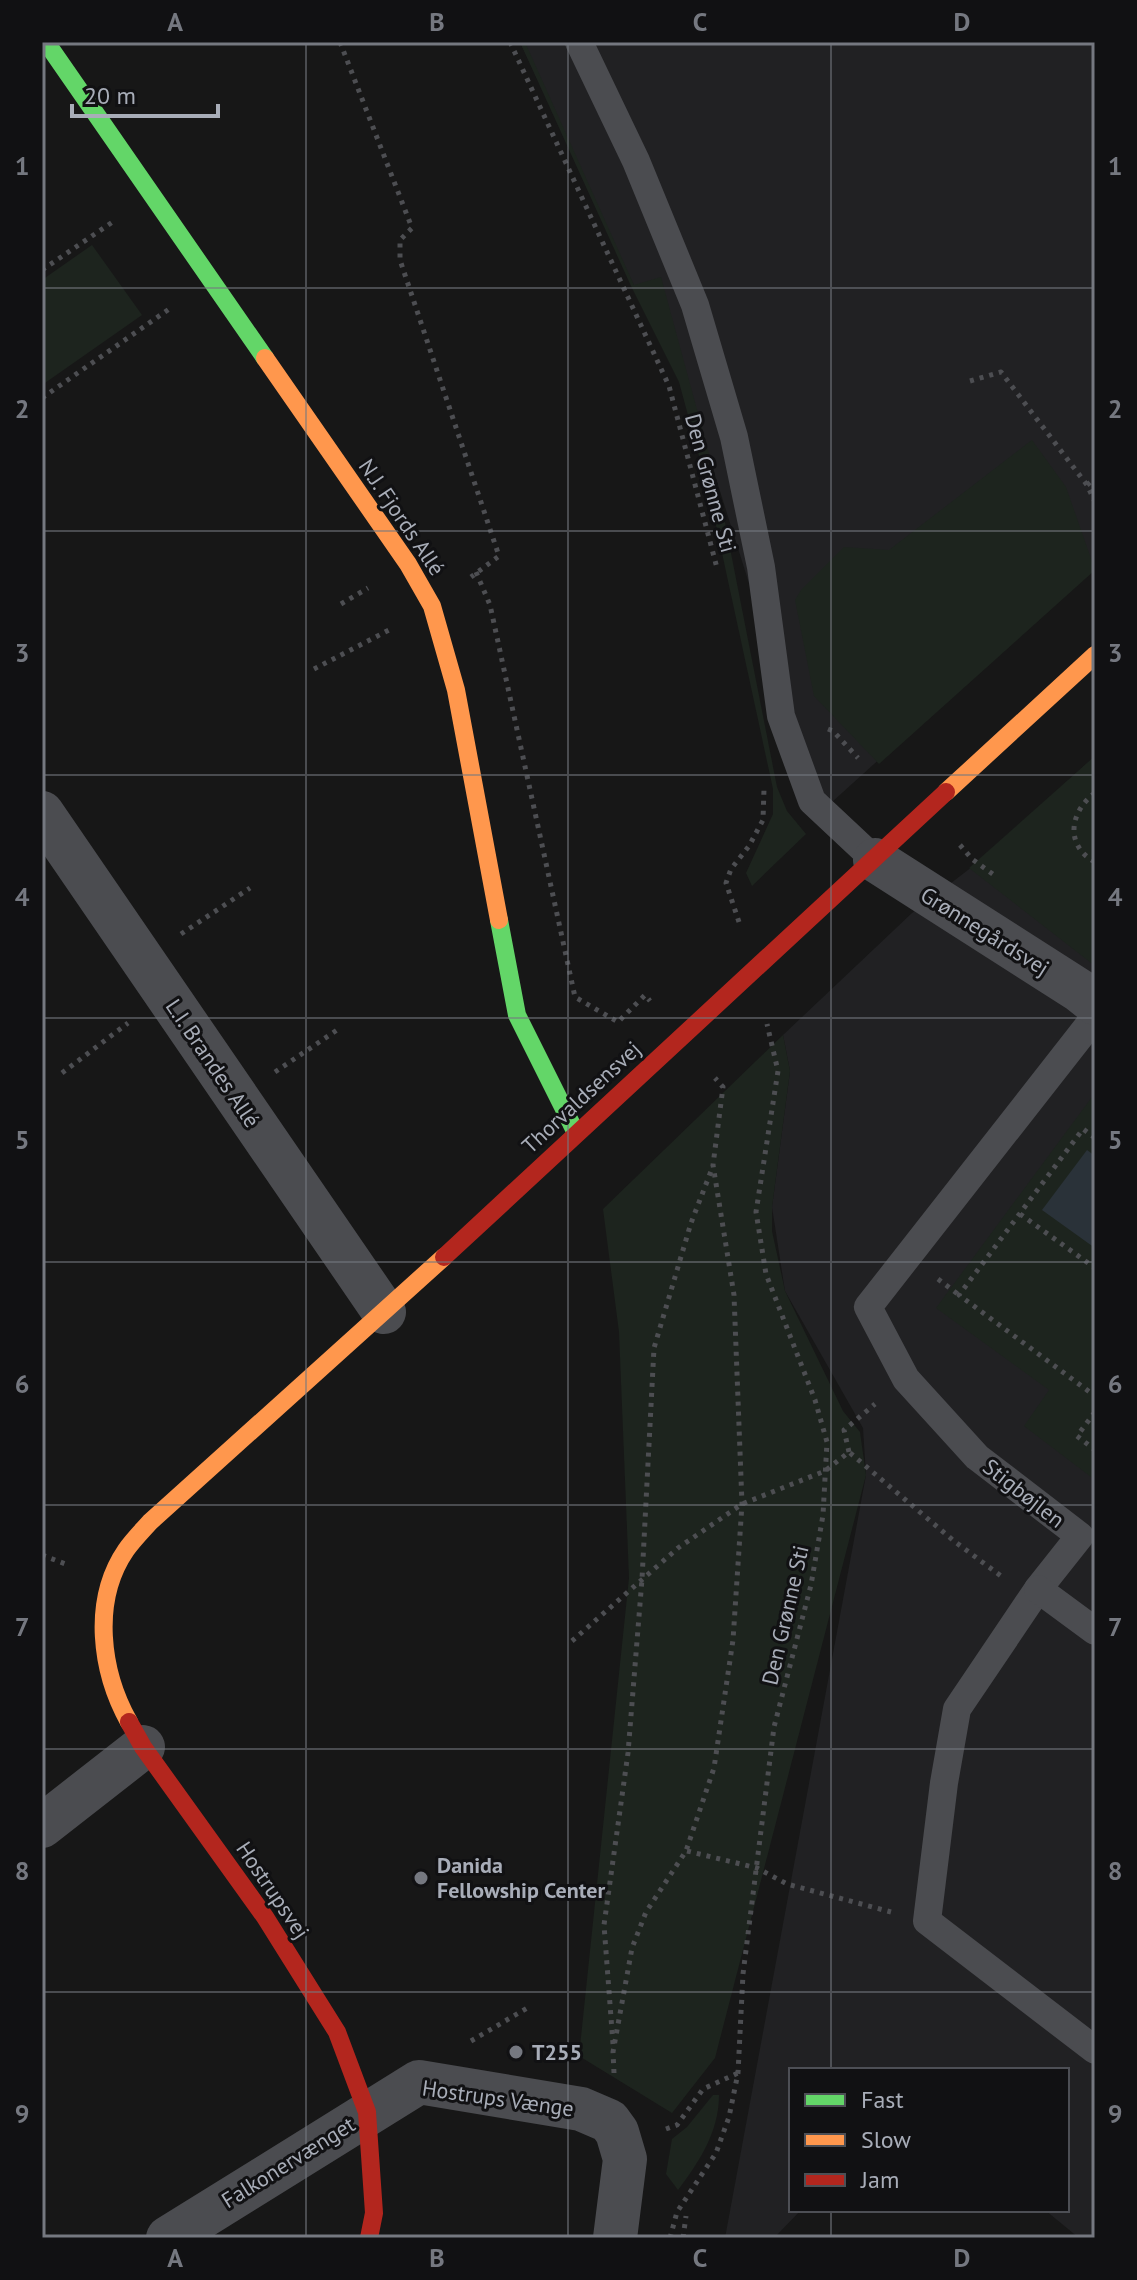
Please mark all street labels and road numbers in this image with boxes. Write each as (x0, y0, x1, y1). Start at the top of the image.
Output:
street label: Den Grønne Sti (679, 411, 743, 555)
street label: N.J. Fjords Allé (353, 453, 451, 581)
street label: Grønnegårdsvej (915, 880, 1055, 982)
street label: L.I. Brandes Allé (160, 993, 266, 1133)
street label: Thorvaldsensvej (516, 1035, 646, 1159)
street label: Stigbøjlen (978, 1452, 1070, 1534)
street label: Den Grønne Sti (755, 1542, 815, 1688)
street label: Hostrupsvej (230, 1836, 316, 1944)
street label: Hostrups Vænge (420, 2073, 576, 2123)
street label: Falkonervænget (216, 2110, 360, 2214)

